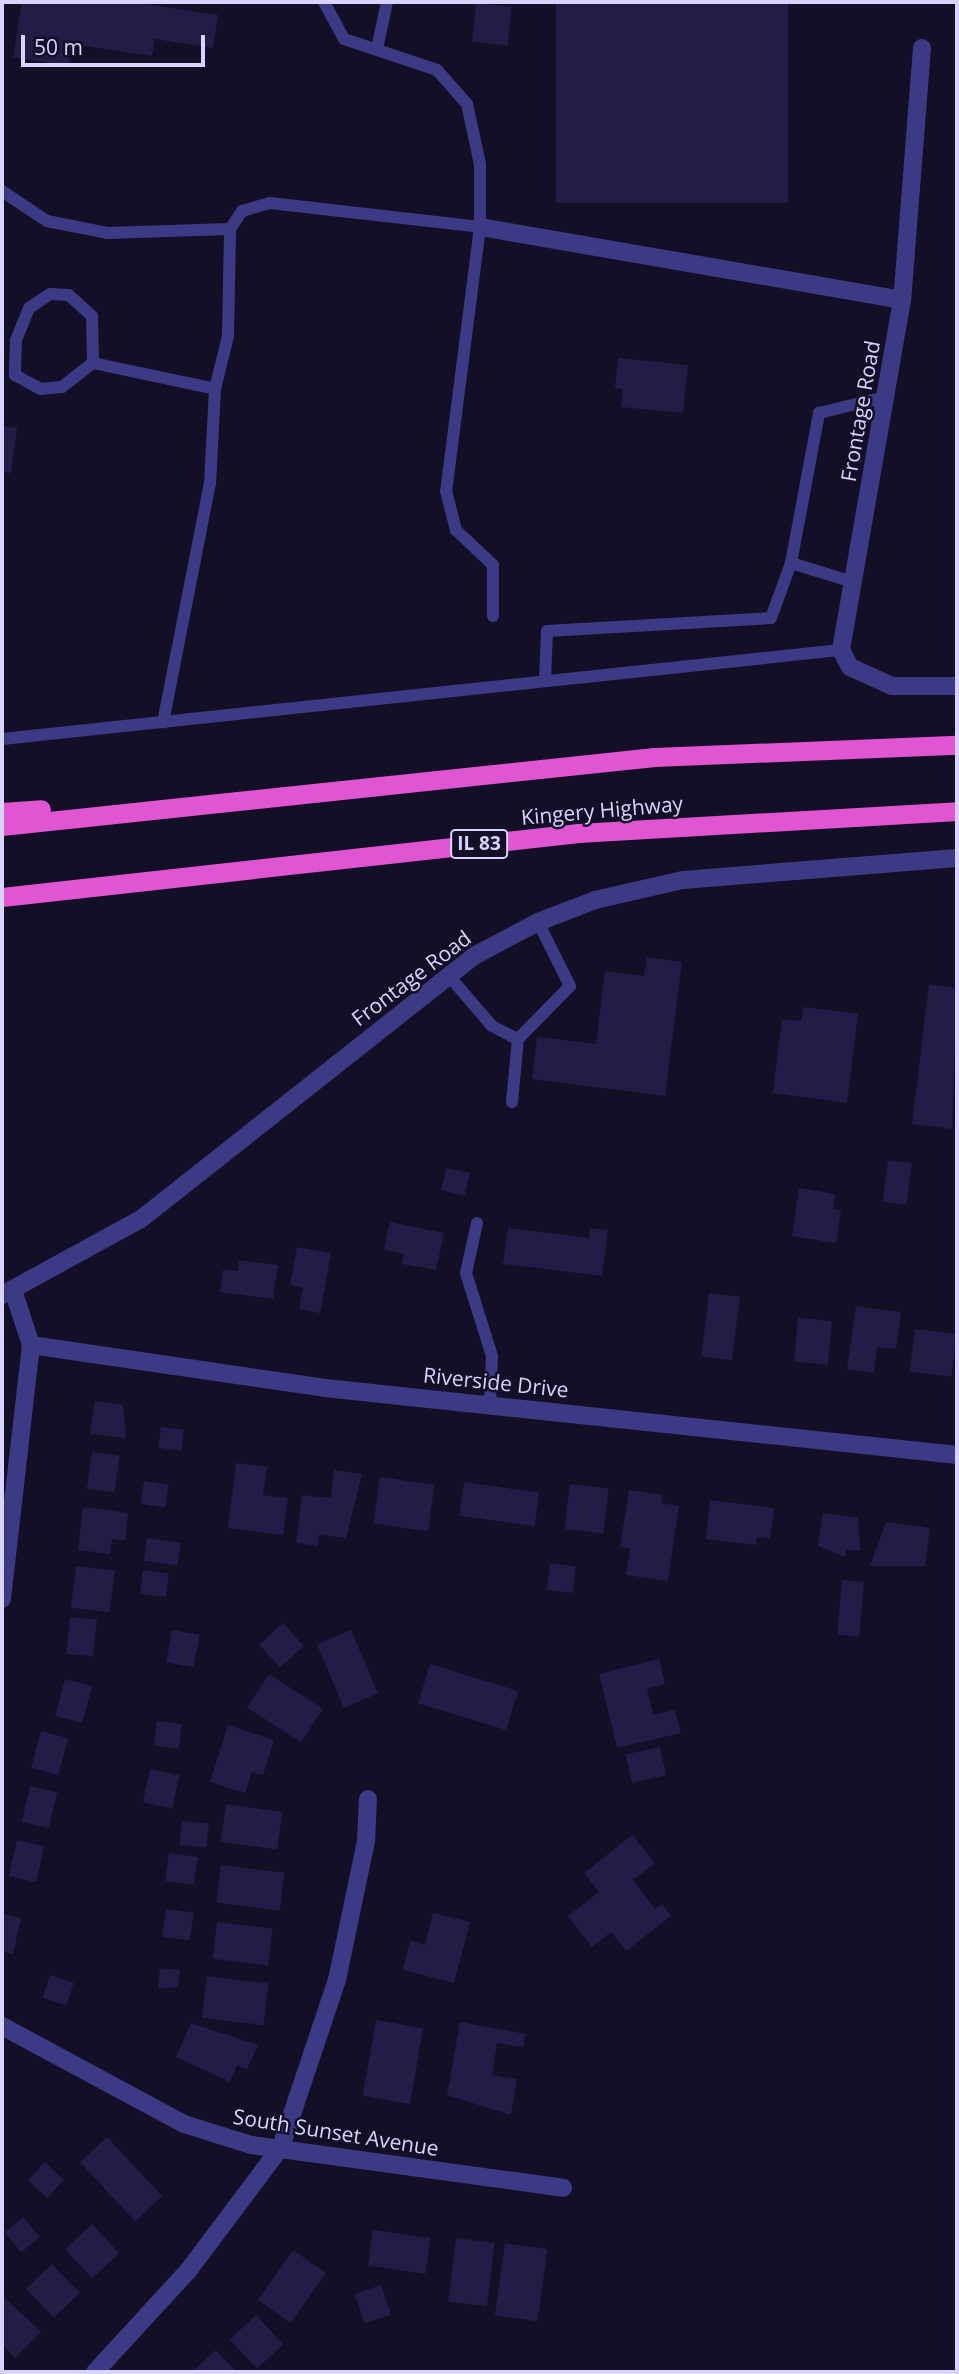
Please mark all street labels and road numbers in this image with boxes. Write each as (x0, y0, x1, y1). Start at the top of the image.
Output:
street label: Frontage Road (835, 338, 885, 484)
street label: Kingery Highway (520, 790, 684, 830)
road number: IL 83 (449, 828, 509, 860)
street label: Frontage Road (346, 925, 476, 1031)
street label: Riverside Drive (422, 1362, 570, 1402)
street label: South Sunset Avenue (231, 2103, 441, 2161)

